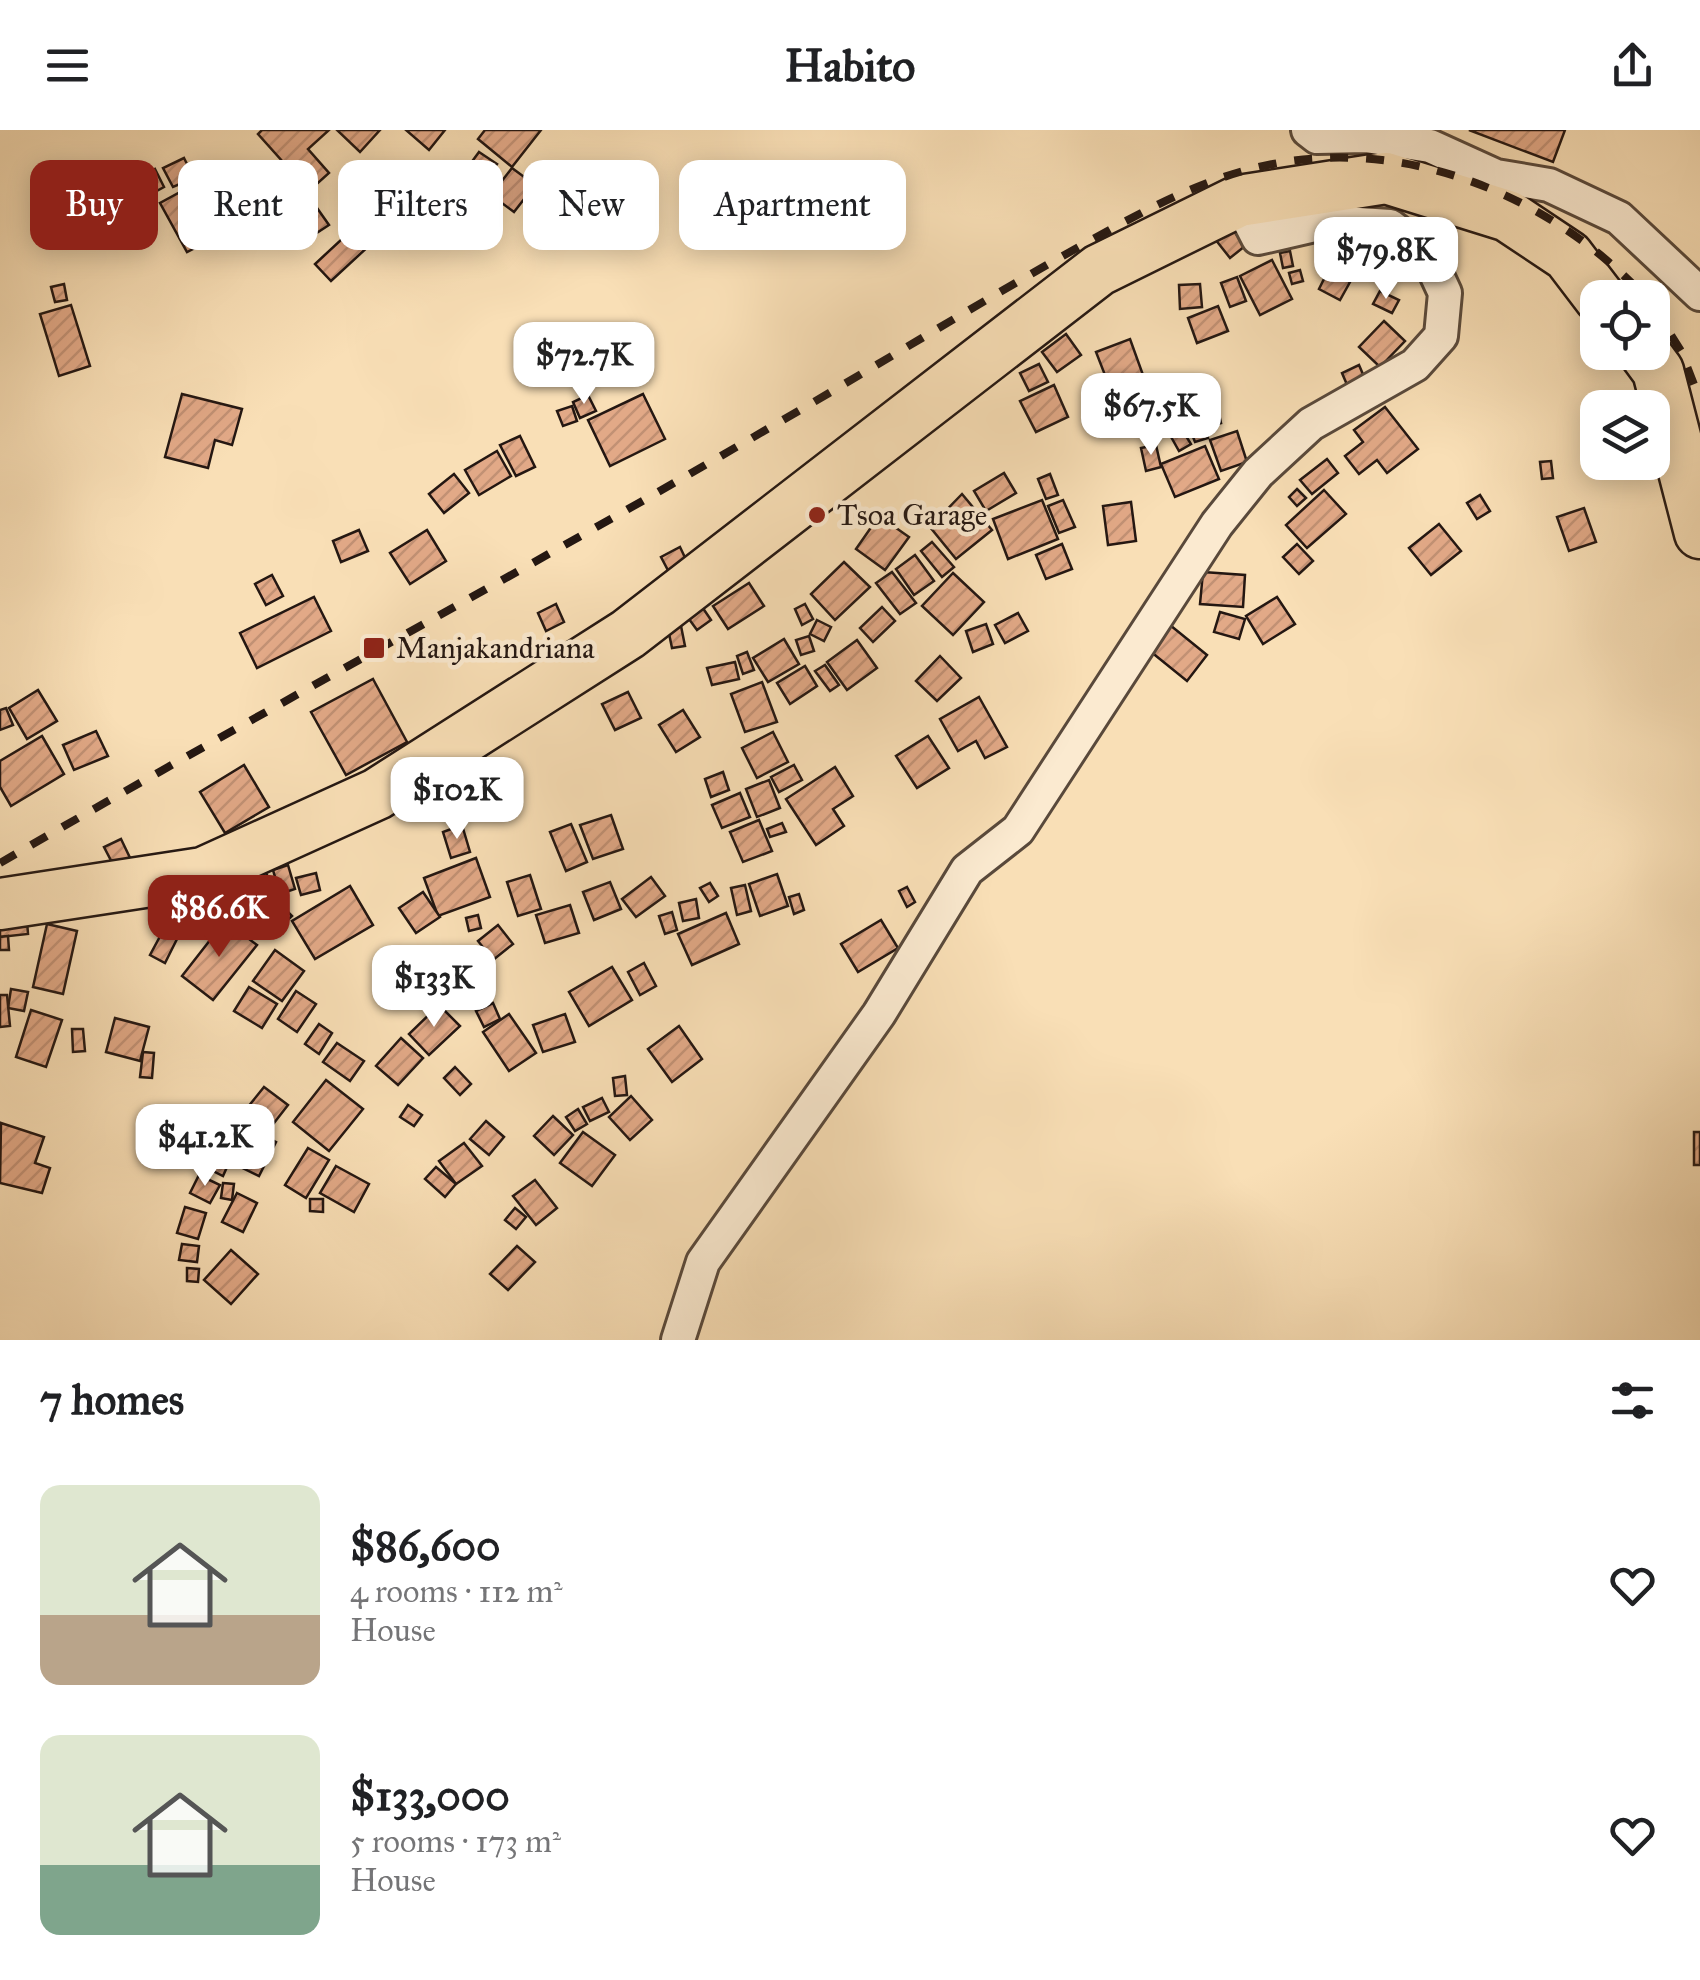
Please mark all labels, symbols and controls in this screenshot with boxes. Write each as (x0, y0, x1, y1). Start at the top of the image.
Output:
icon: menu (40, 38, 95, 93)
text: Habito (785, 38, 915, 93)
icon: share (1605, 38, 1660, 93)
chip: Buy (30, 160, 158, 250)
chip: Rent (178, 160, 318, 250)
chip: Filters (338, 160, 503, 250)
chip: New (523, 160, 659, 250)
chip: Apartment (679, 160, 906, 250)
pin: $79.8K (1305, 217, 1467, 302)
text: $79.8K (1336, 230, 1436, 269)
map controls (1580, 280, 1670, 480)
button: locate (1580, 280, 1670, 370)
pin: $72.7K (503, 322, 665, 407)
text: $72.7K (535, 335, 633, 374)
pin: $67.5K (1070, 373, 1232, 458)
text: $67.5K (1103, 386, 1199, 425)
button: layers (1580, 390, 1670, 480)
place label: Tsoa Garage (837, 497, 987, 533)
marker: Tsoa Garage (806, 504, 828, 526)
place label: Manjakandriana (396, 630, 595, 666)
marker: Manjakandriana (361, 635, 387, 661)
pin: $102K (387, 757, 527, 842)
text: $102K (413, 770, 501, 809)
pin: $86.6K (138, 875, 300, 960)
text: $86.6K (170, 888, 268, 927)
pin: $133K (364, 945, 504, 1030)
text: $133K (394, 958, 474, 997)
pin: $41.2K (124, 1104, 286, 1189)
text: $41.2K (158, 1117, 252, 1156)
icon: filters (1605, 1373, 1660, 1428)
text: 7 homes (40, 1374, 184, 1426)
text: $86,600 (350, 1520, 500, 1572)
icon: home (120, 1525, 240, 1645)
icon: heart (1605, 1558, 1660, 1613)
text: 4 rooms · 112 m² (350, 1572, 563, 1611)
text: House (350, 1611, 436, 1650)
text: $133,000 (350, 1770, 510, 1822)
icon: home (120, 1775, 240, 1895)
icon: heart (1605, 1808, 1660, 1863)
text: 5 rooms · 173 m² (350, 1822, 561, 1861)
text: House (350, 1861, 436, 1900)

